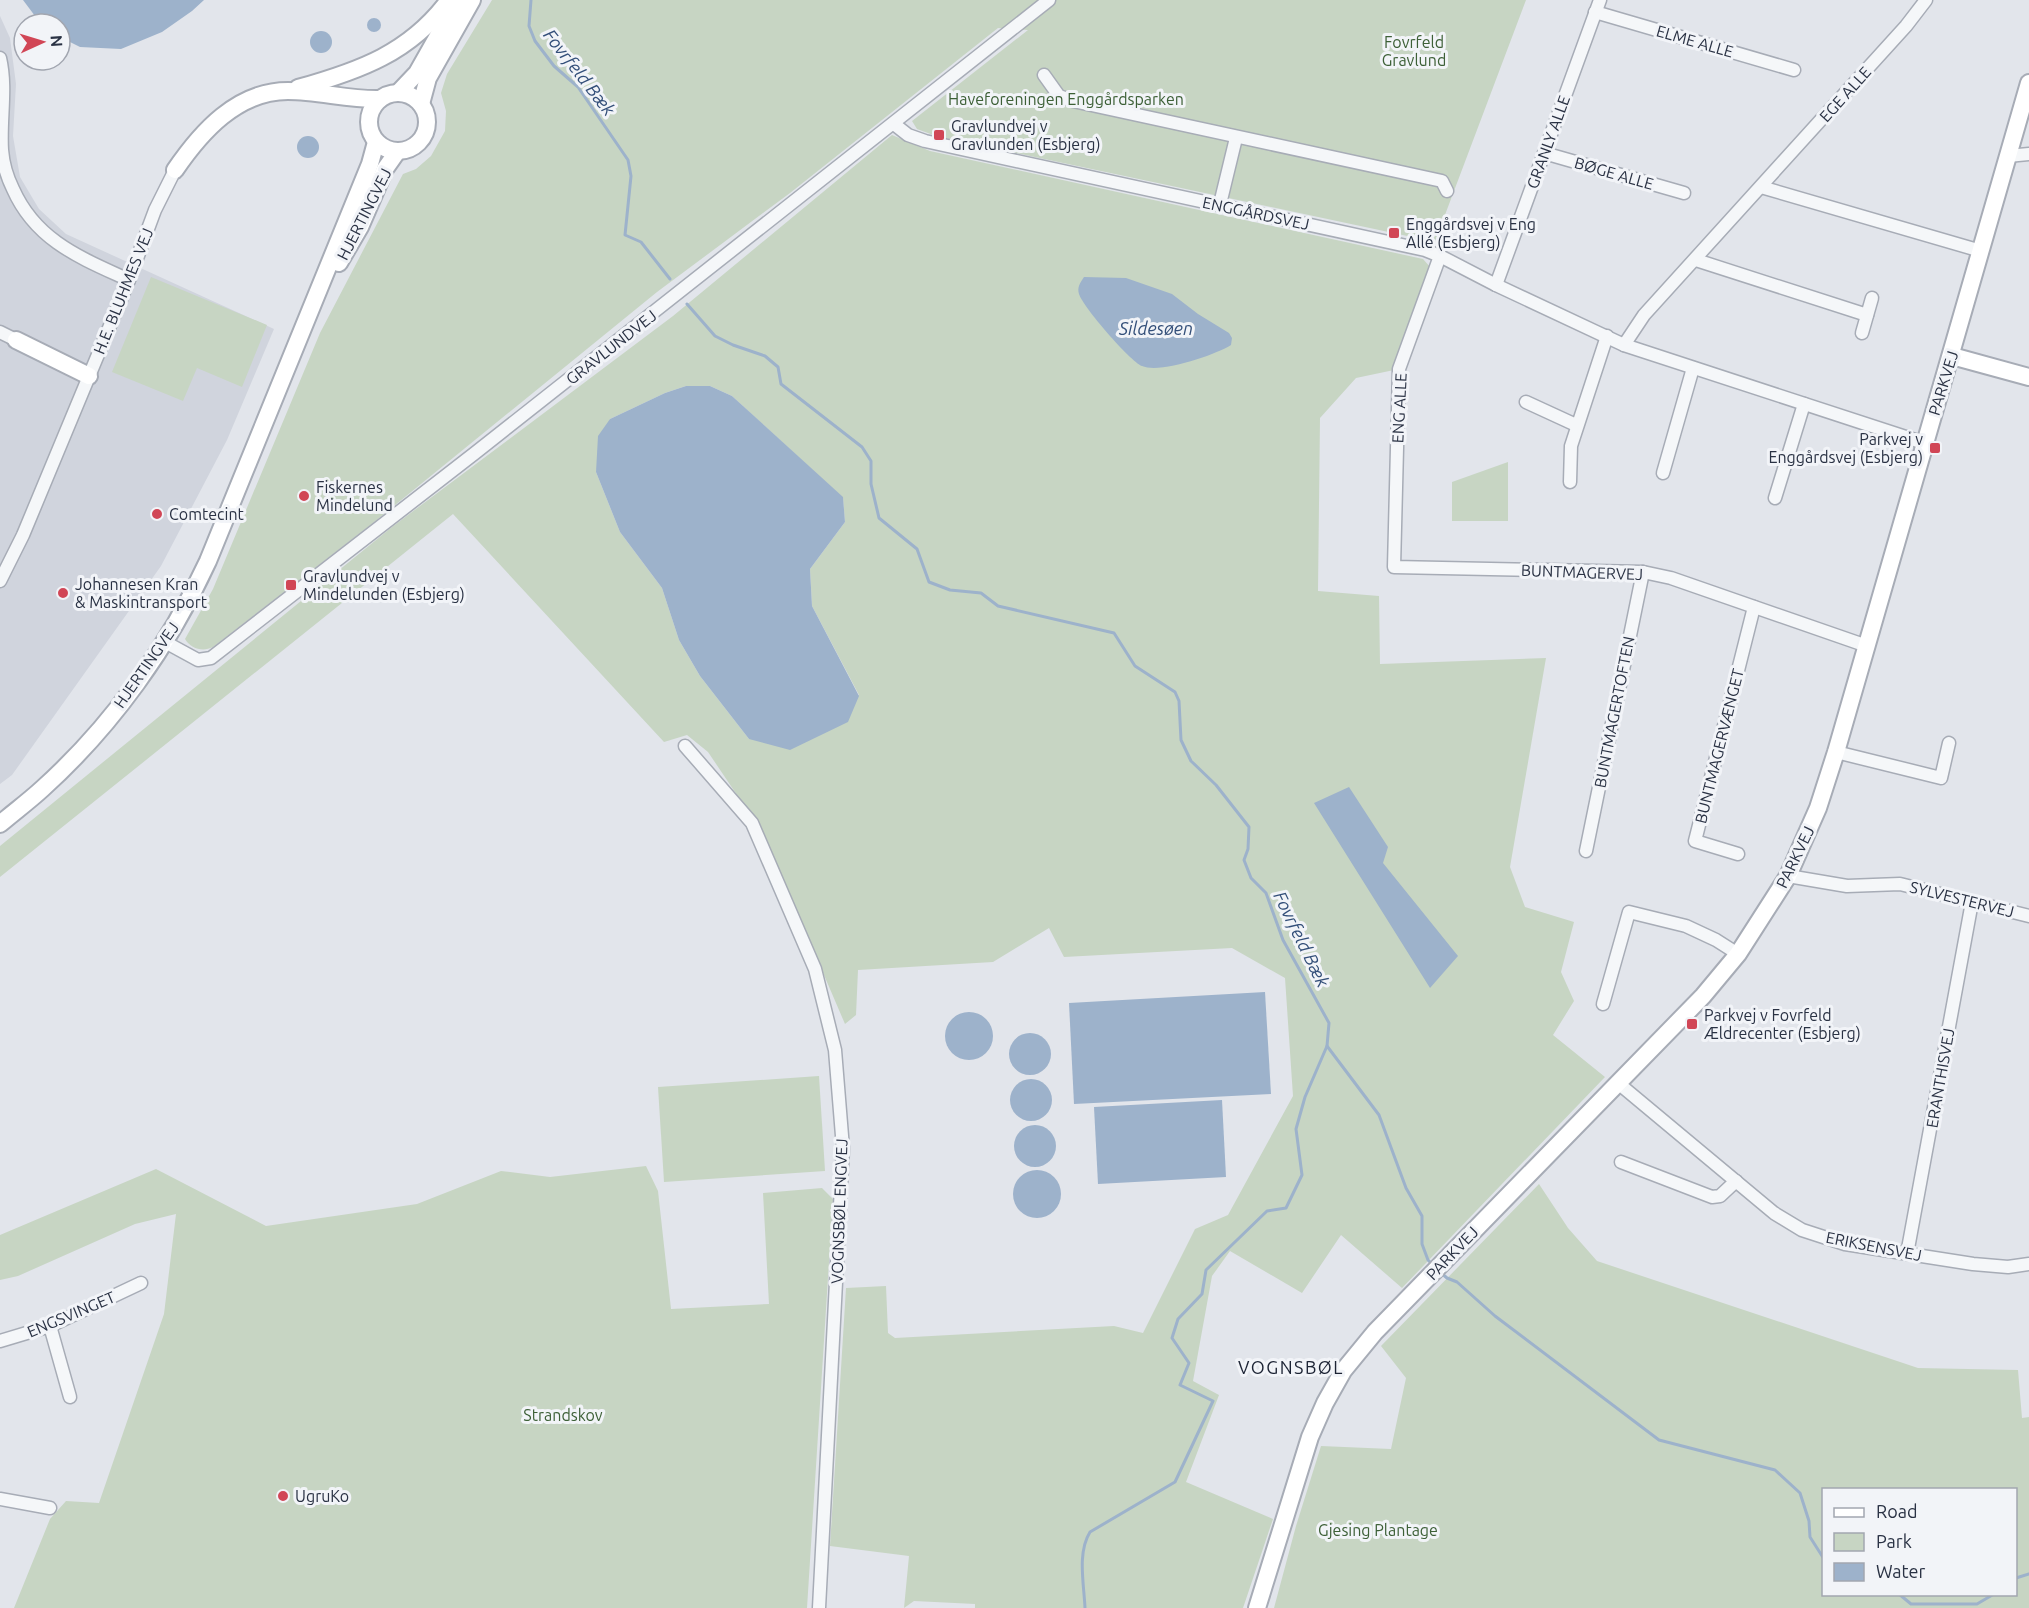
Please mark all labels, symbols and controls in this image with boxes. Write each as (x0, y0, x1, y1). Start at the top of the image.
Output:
north arrow (12, 12, 72, 72)
street label: ELME ALLE (1654, 21, 1736, 61)
water label: Fovrfeld Bæk (539, 25, 620, 120)
park label: Fovrfeld Gravlund (1382, 33, 1446, 69)
text: N (48, 34, 66, 48)
street label: EGE ALLE (1816, 63, 1874, 125)
park label: Haveforeningen Enggårdsparken (948, 90, 1184, 108)
street label: GRANLY ALLE (1523, 93, 1573, 191)
place label: Gravlundvej v Gravlunden (Esbjerg) (951, 117, 1100, 154)
marker: Gravlundvej v Gravlunden (Esbjerg) (932, 128, 946, 142)
street label: BØGE ALLE (1572, 153, 1656, 193)
street label: HJERTINGVEJ (333, 165, 395, 263)
street label: ENGGÅRDSVEJ (1201, 193, 1311, 233)
place label: Enggårdsvej v Eng Allé (Esbjerg) (1406, 215, 1536, 252)
street label: H.E. BLUHMES VEJ (89, 225, 157, 357)
marker: Enggårdsvej v Eng Allé (Esbjerg) (1387, 226, 1401, 240)
street label: GRAVLUNDVEJ (562, 306, 660, 388)
water label: Sildesøen (1118, 318, 1193, 338)
street label: PARKVEJ (1925, 349, 1961, 417)
street label: ENG ALLE (1388, 372, 1410, 444)
place label: Parkvej v Enggårdsvej (Esbjerg) (1768, 430, 1923, 467)
marker: Parkvej v Enggårdsvej (Esbjerg) (1928, 441, 1942, 455)
place label: Fiskernes Mindelund (316, 478, 393, 514)
marker: Fiskernes Mindelund (297, 489, 311, 503)
place label: Comtecint (169, 505, 245, 523)
marker: Comtecint (150, 507, 164, 521)
street label: BUNTMAGERVEJ (1521, 561, 1643, 583)
place label: Gravlundvej v Mindelunden (Esbjerg) (303, 567, 465, 604)
place label: Johannesen Kran & Maskintransport (75, 575, 208, 611)
marker: Gravlundvej v Mindelunden (Esbjerg) (284, 578, 298, 592)
marker: Johannesen Kran & Maskintransport (56, 586, 70, 600)
street label: HJERTINGVEJ (110, 619, 182, 711)
street label: BUNTMAGERTOFTEN (1590, 635, 1638, 789)
street label: BUNTMAGERVÆNGET (1691, 667, 1747, 825)
street label: PARKVEJ (1772, 823, 1818, 891)
street label: SYLVESTERVEJ (1908, 877, 2016, 921)
water label: Fovrfeld Bæk (1269, 888, 1334, 991)
place label: Parkvej v Fovrfeld Ældrecenter (Esbjerg) (1704, 1006, 1861, 1043)
marker: Parkvej v Fovrfeld Ældrecenter (Esbjerg) (1685, 1017, 1699, 1031)
street label: ERANTHISVEJ (1922, 1027, 1958, 1129)
street label: VOGNSBØL ENGVEJ (827, 1138, 851, 1284)
street label: PARKVEJ (1422, 1223, 1482, 1283)
street label: ERIKSENSVEJ (1825, 1228, 1923, 1264)
street label: ENGSVINGET (24, 1287, 118, 1341)
district label: VOGNSBØL (1238, 1357, 1344, 1377)
park label: Strandskov (523, 1406, 603, 1424)
place label: UgruKo (295, 1487, 349, 1505)
legend (1822, 1488, 2017, 1596)
marker: UgruKo (276, 1489, 290, 1503)
text: Road (1876, 1501, 1918, 1521)
park label: Gjesing Plantage (1318, 1521, 1438, 1539)
text: Park (1876, 1531, 1912, 1551)
text: Water (1876, 1561, 1926, 1581)

